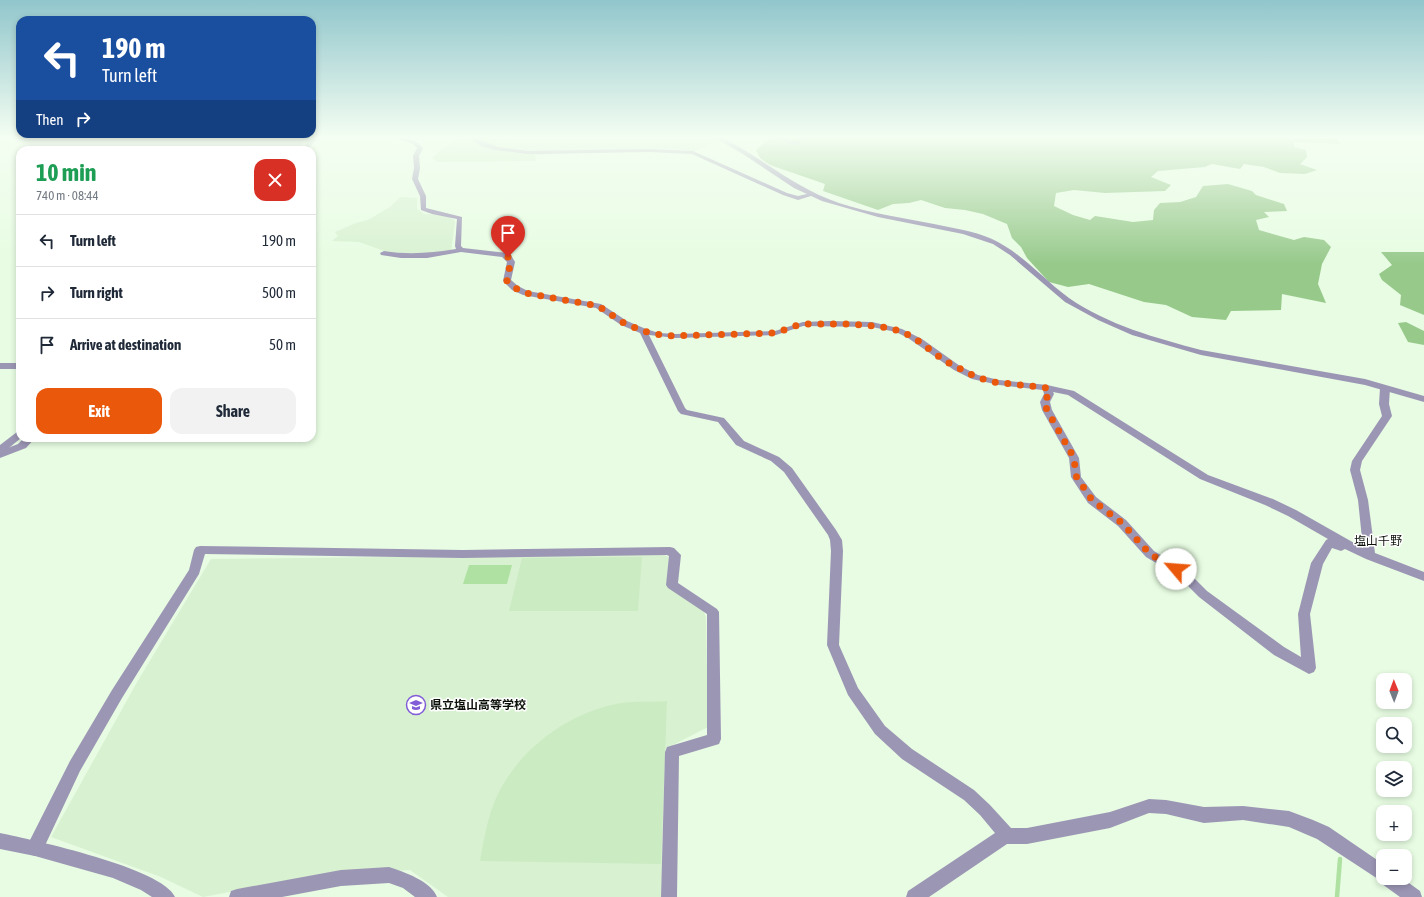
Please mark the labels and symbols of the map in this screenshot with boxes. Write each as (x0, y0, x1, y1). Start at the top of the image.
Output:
pin (491, 216, 525, 257)
district label: 塩山千野 (1354, 534, 1402, 548)
position arrow (1155, 548, 1197, 590)
north arrow (1376, 673, 1412, 709)
school or university icon: 県立塩山高等学校 (405, 694, 427, 716)
place label: 県立塩山高等学校 (430, 698, 526, 712)

